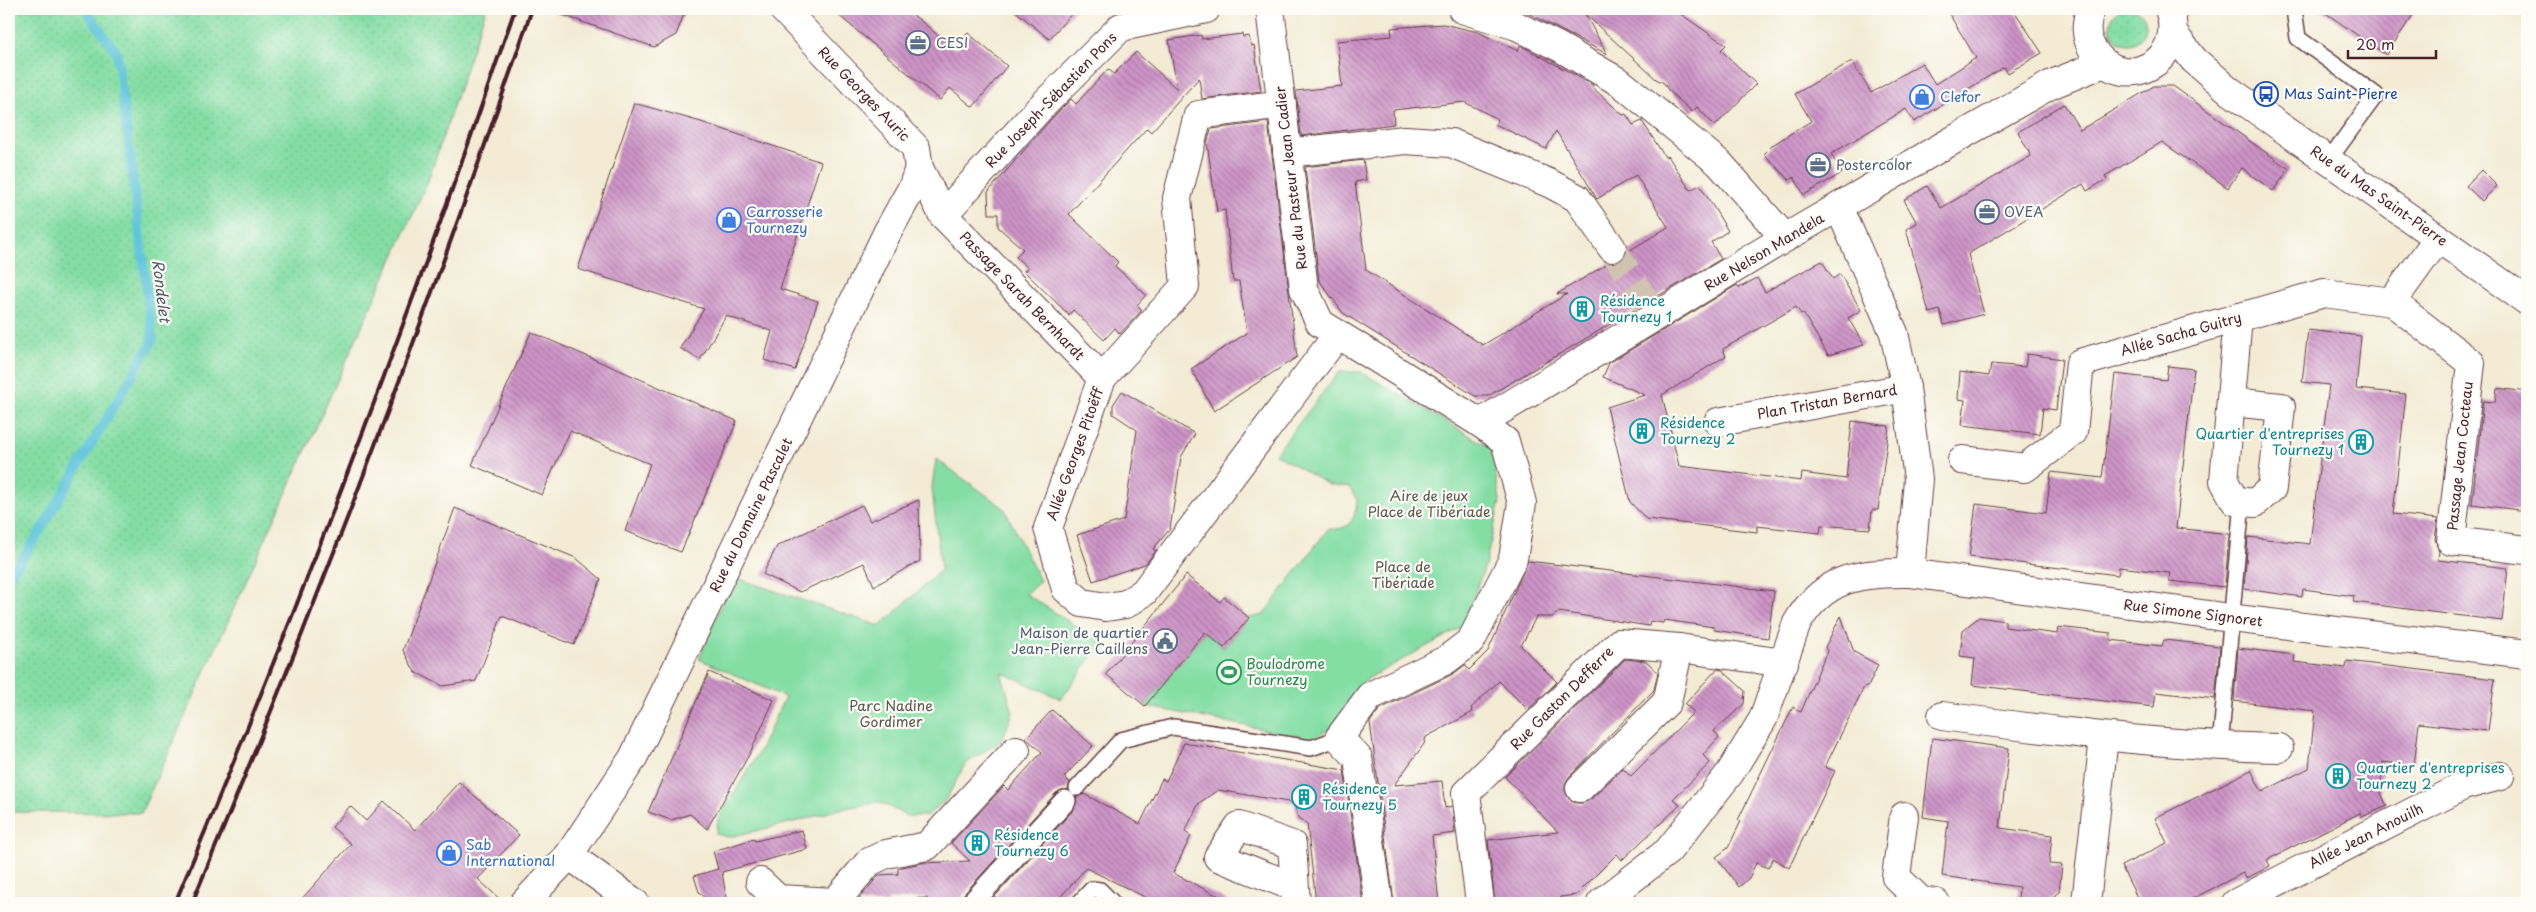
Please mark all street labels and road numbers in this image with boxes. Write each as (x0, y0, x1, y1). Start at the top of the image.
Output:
street label: Rue Joseph-Sébastien Pons (980, 27, 1121, 172)
street label: Rue Georges Auric (814, 42, 915, 146)
street label: Rue du Pasteur Jean Cadier (1269, 84, 1312, 271)
street label: Rue du Mas Saint-Pierre (2306, 140, 2452, 251)
street label: Rue Nelson Mandela (1700, 207, 1828, 296)
street label: Passage Sarah Bernhardt (955, 226, 1090, 365)
street label: Allée Sacha Guitry (2118, 306, 2244, 361)
street label: Plan Tristan Bernard (1755, 379, 1899, 424)
street label: Passage Jean Cocteau (2441, 380, 2478, 532)
street label: Allée Georges Pitoëff (1041, 383, 1109, 523)
street label: Rue du Domaine Pascalet (704, 434, 797, 596)
street label: Rue Simone Signoret (2122, 594, 2264, 631)
street label: Rue Gaston Defferre (1505, 641, 1618, 754)
street label: Allée Jean Anouilh (2305, 798, 2427, 873)

